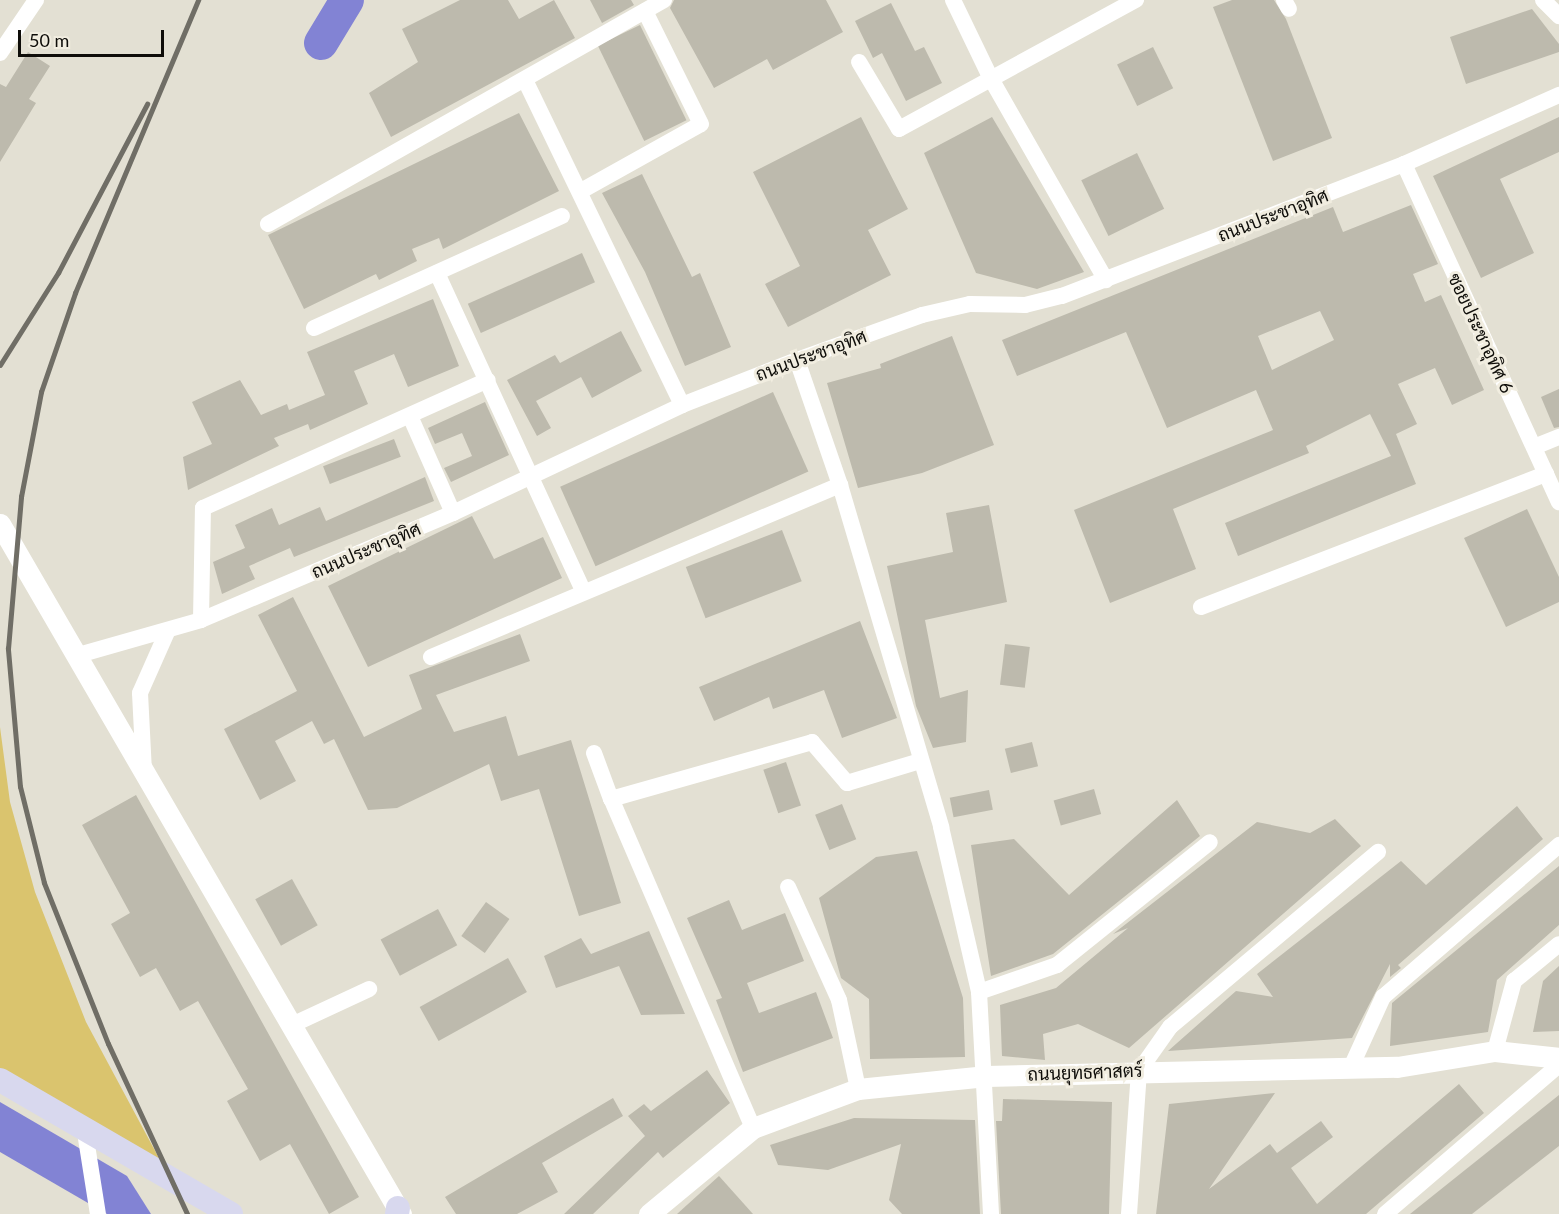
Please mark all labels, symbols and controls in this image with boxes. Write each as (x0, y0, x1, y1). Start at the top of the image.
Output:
scale bar (21, 18, 166, 56)
text: 50 m (29, 29, 69, 51)
street label: ถนนประชาอุทิศ (1215, 184, 1331, 246)
street label: ซอยประชาอุทิศ 6 (1444, 270, 1518, 396)
street label: ถนนประชาอุทิศ (753, 325, 869, 385)
street label: ถนนประชาอุทิศ (308, 517, 424, 583)
street label: ถนนยุทธศาสตร์ (1027, 1059, 1143, 1085)

